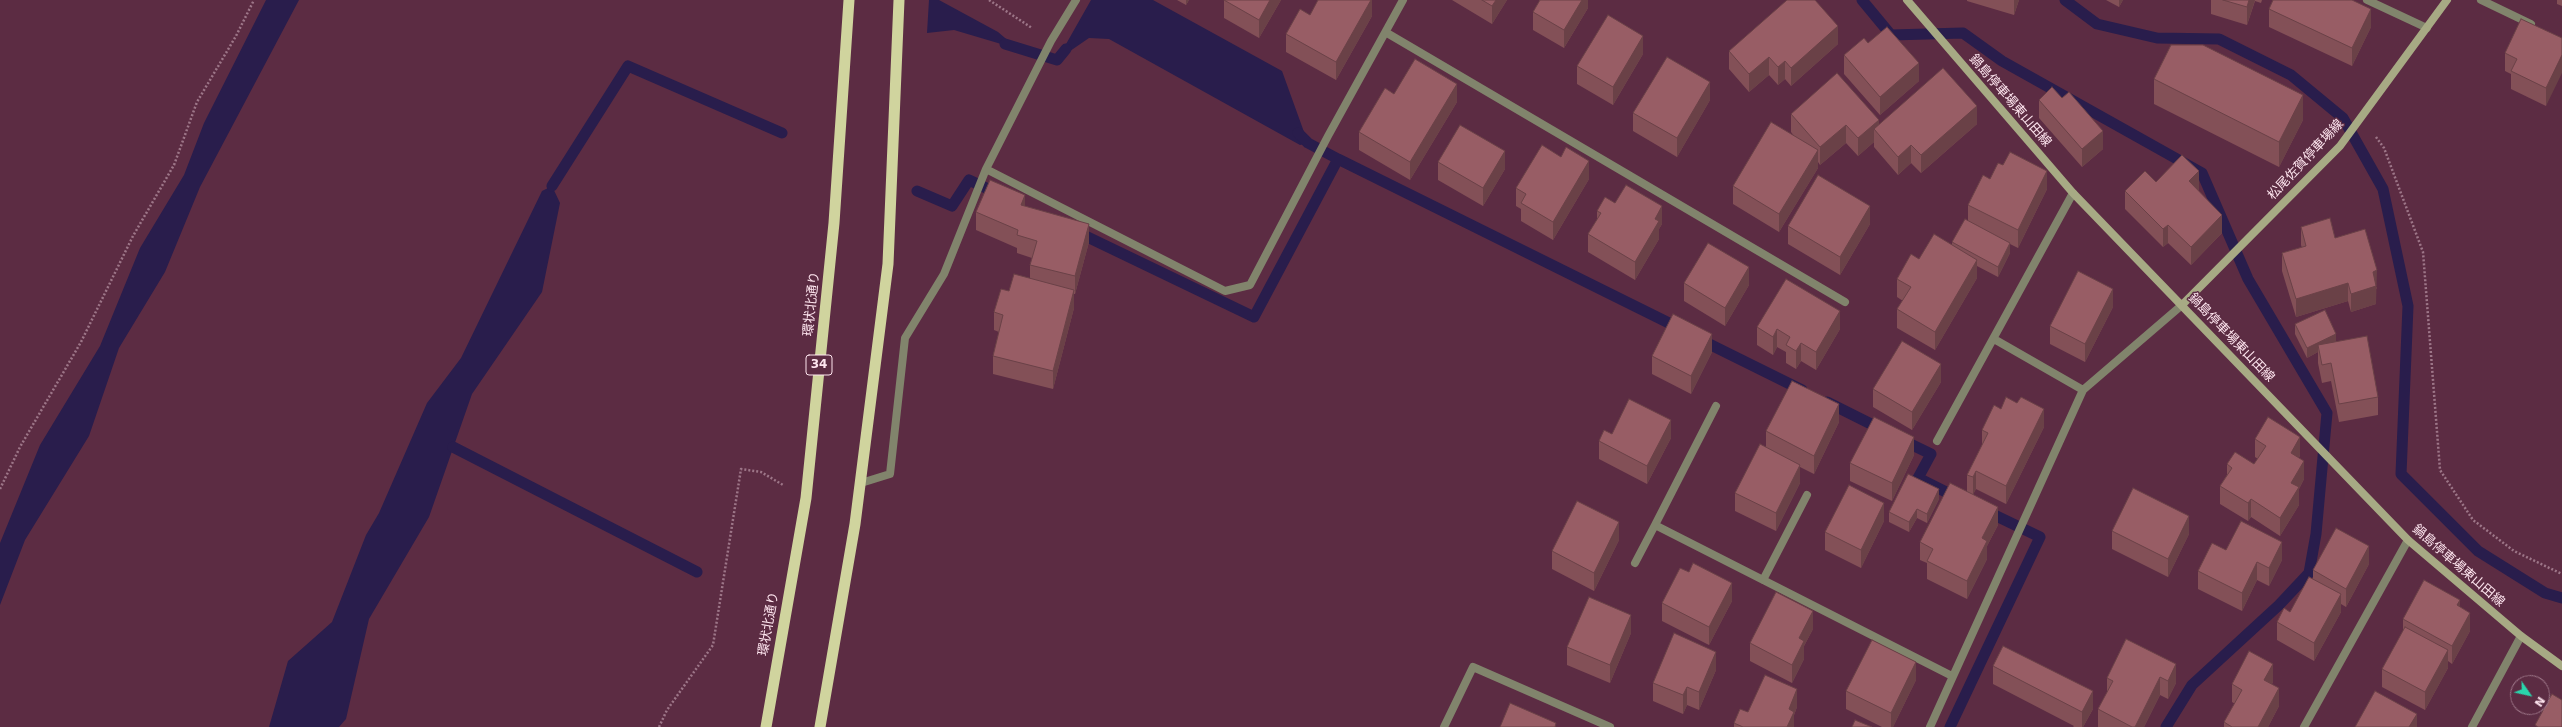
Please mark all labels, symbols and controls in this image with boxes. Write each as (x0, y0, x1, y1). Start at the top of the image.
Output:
street label: 鍋島停車場東山田線 (1966, 52, 2054, 150)
street label: 松尾佐賀停車場線 (2265, 117, 2347, 203)
street label: 環状北通り (801, 271, 823, 337)
street label: 鍋島停車場東山田線 (2185, 291, 2277, 385)
road number: 34 (806, 355, 832, 375)
street label: 鍋島停車場東山田線 (2409, 522, 2507, 610)
street label: 環状北通り (756, 591, 782, 657)
north arrow (2510, 675, 2550, 715)
text: N (2532, 694, 2548, 709)

